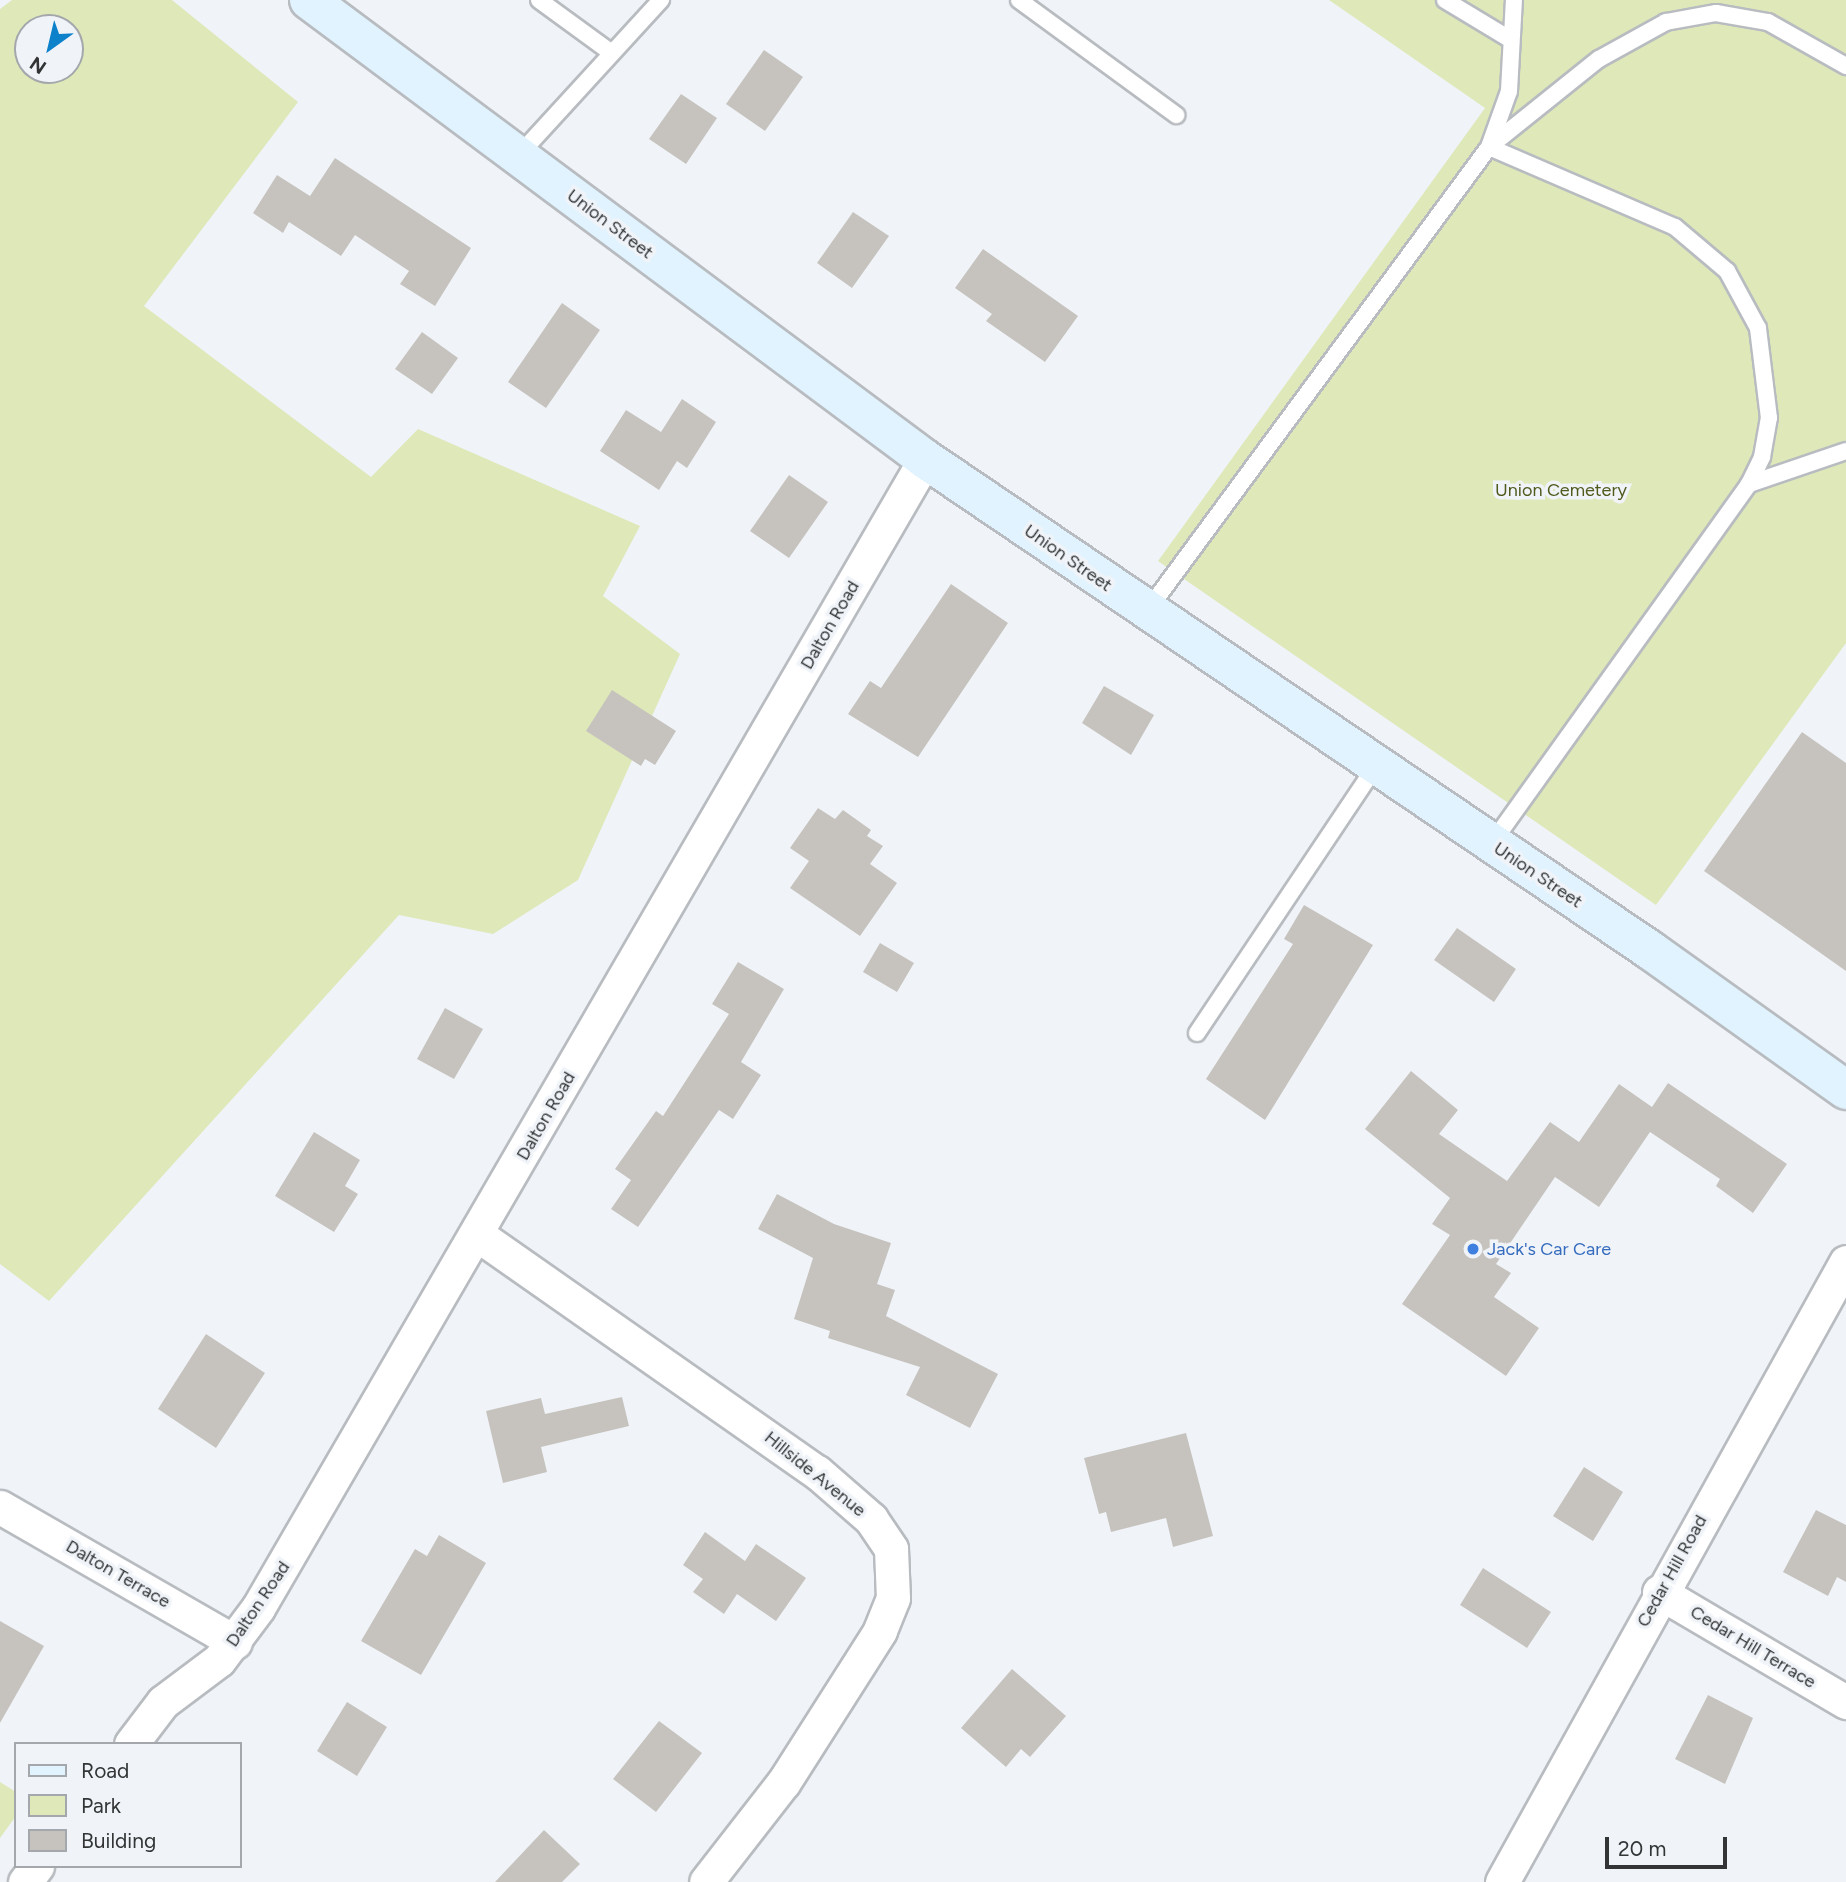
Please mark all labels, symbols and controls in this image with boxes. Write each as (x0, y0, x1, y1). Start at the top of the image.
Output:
north arrow (14, 14, 84, 84)
text: N (26, 52, 51, 79)
street label: Union Street (563, 185, 657, 263)
park label: Union Cemetery (1495, 479, 1627, 501)
street label: Union Street (1020, 520, 1116, 596)
street label: Dalton Road (796, 577, 864, 673)
street label: Union Street (1490, 837, 1586, 913)
street label: Dalton Road (512, 1068, 580, 1164)
place label: Jack's Car Care (1487, 1238, 1611, 1260)
marker: Jack's Car Care (1465, 1241, 1481, 1257)
street label: Hillside Avenue (760, 1427, 870, 1521)
street label: Cedar Hill Road (1632, 1511, 1712, 1631)
street label: Dalton Terrace (62, 1535, 174, 1613)
street label: Dalton Road (221, 1557, 295, 1651)
street label: Cedar Hill Terrace (1686, 1601, 1820, 1693)
legend (14, 1742, 242, 1868)
text: Road (81, 1758, 129, 1783)
text: Park (81, 1793, 121, 1818)
scale bar (1608, 1822, 1730, 1866)
text: Building (81, 1828, 156, 1853)
text: 20 m (1618, 1836, 1666, 1861)

